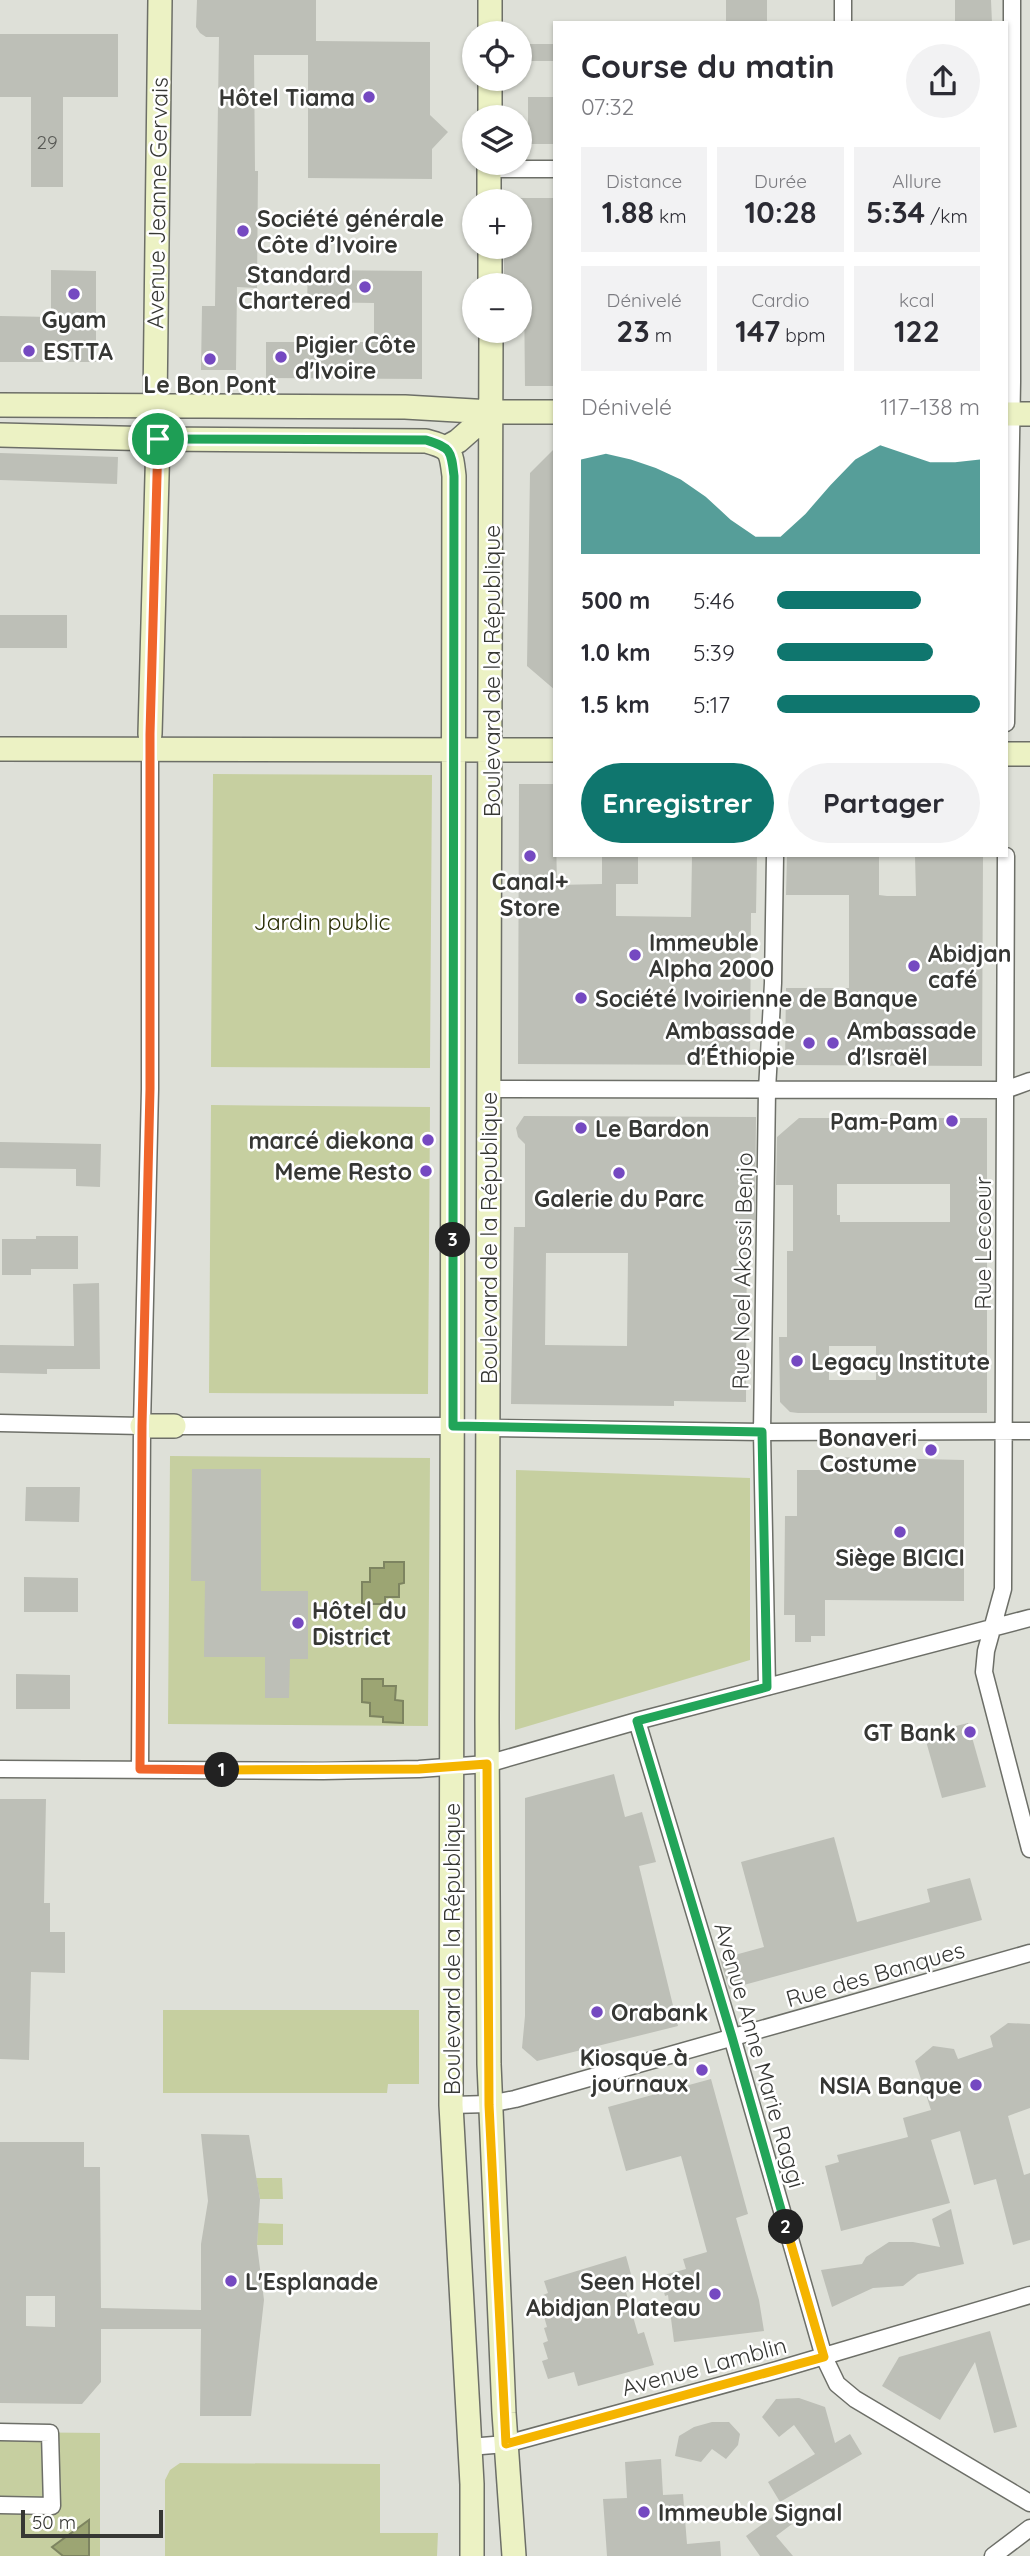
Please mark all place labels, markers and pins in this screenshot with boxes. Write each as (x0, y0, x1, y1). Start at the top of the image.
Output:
place label: Hôtel Tiama (219, 83, 355, 112)
marker: Hôtel Tiama (361, 89, 377, 105)
place label: Société générale Côte d’Ivoire (257, 204, 444, 259)
marker: Société générale Côte d’Ivoire (235, 223, 251, 239)
place label: Standard Chartered (238, 260, 351, 315)
marker: Standard Chartered (357, 279, 373, 295)
marker: Gyam (66, 286, 82, 302)
place label: Gyam (41, 305, 107, 334)
place label: Pigier Côte d'Ivoire (295, 330, 416, 385)
place label: ESTTA (43, 337, 113, 366)
marker: ESTTA (21, 343, 37, 359)
marker: Pigier Côte d'Ivoire (273, 349, 289, 365)
marker: Le Bon Pont (202, 351, 218, 367)
place label: Le Bon Pont (143, 370, 277, 399)
pin (128, 409, 188, 469)
marker: Canal+ Store (522, 848, 538, 864)
place label: Canal+ Store (492, 867, 568, 922)
place label: Immeuble Alpha 2000 (649, 928, 774, 983)
place label: Abidjan café (928, 939, 1012, 994)
marker: Immeuble Alpha 2000 (627, 947, 643, 963)
marker: Abidjan café (906, 958, 922, 974)
place label: Société Ivoirienne de Banque (595, 984, 918, 1013)
marker: Société Ivoirienne de Banque (573, 990, 589, 1006)
place label: Ambassade d'Éthiopie (665, 1016, 795, 1071)
place label: Ambassade d'Israël (847, 1016, 977, 1071)
marker: Ambassade d'Éthiopie (801, 1035, 817, 1051)
marker: Ambassade d'Israël (825, 1035, 841, 1051)
place label: Pam-Pam (830, 1107, 938, 1136)
marker: Pam-Pam (944, 1113, 960, 1129)
place label: Le Bardon (595, 1114, 709, 1143)
marker: Le Bardon (573, 1120, 589, 1136)
place label: marcé diekona (248, 1126, 414, 1155)
marker: marcé diekona (420, 1132, 436, 1148)
place label: Meme Resto (274, 1157, 412, 1186)
marker: Meme Resto (418, 1163, 434, 1179)
marker: Galerie du Parc (611, 1165, 627, 1181)
place label: Galerie du Parc (534, 1184, 704, 1213)
pin: 3 (435, 1222, 470, 1258)
place label: Legacy Institute (811, 1347, 990, 1376)
marker: Legacy Institute (789, 1353, 805, 1369)
place label: Bonaveri Costume (818, 1423, 917, 1478)
marker: Bonaveri Costume (923, 1442, 939, 1458)
marker: Siège BICICI (892, 1524, 908, 1540)
place label: Siège BICICI (835, 1543, 965, 1572)
place label: Hôtel du District (312, 1596, 407, 1651)
marker: Hôtel du District (290, 1615, 306, 1631)
place label: GT Bank (863, 1718, 956, 1747)
marker: GT Bank (962, 1724, 978, 1740)
pin: 1 (204, 1752, 240, 1788)
place label: Orabank (611, 1998, 708, 2027)
marker: Orabank (589, 2004, 605, 2020)
place label: Kiosque à journaux (580, 2043, 688, 2098)
marker: Kiosque à journaux (694, 2062, 710, 2078)
place label: NSIA Banque (819, 2071, 962, 2100)
marker: NSIA Banque (968, 2077, 984, 2093)
pin: 2 (768, 2210, 804, 2244)
place label: L'Esplanade (245, 2267, 378, 2296)
place label: Seen Hotel Abidjan Plateau (526, 2267, 701, 2322)
marker: L'Esplanade (223, 2273, 239, 2289)
marker: Seen Hotel Abidjan Plateau (707, 2286, 723, 2302)
place label: Immeuble Signal (658, 2498, 842, 2527)
marker: Immeuble Signal (636, 2504, 652, 2520)

